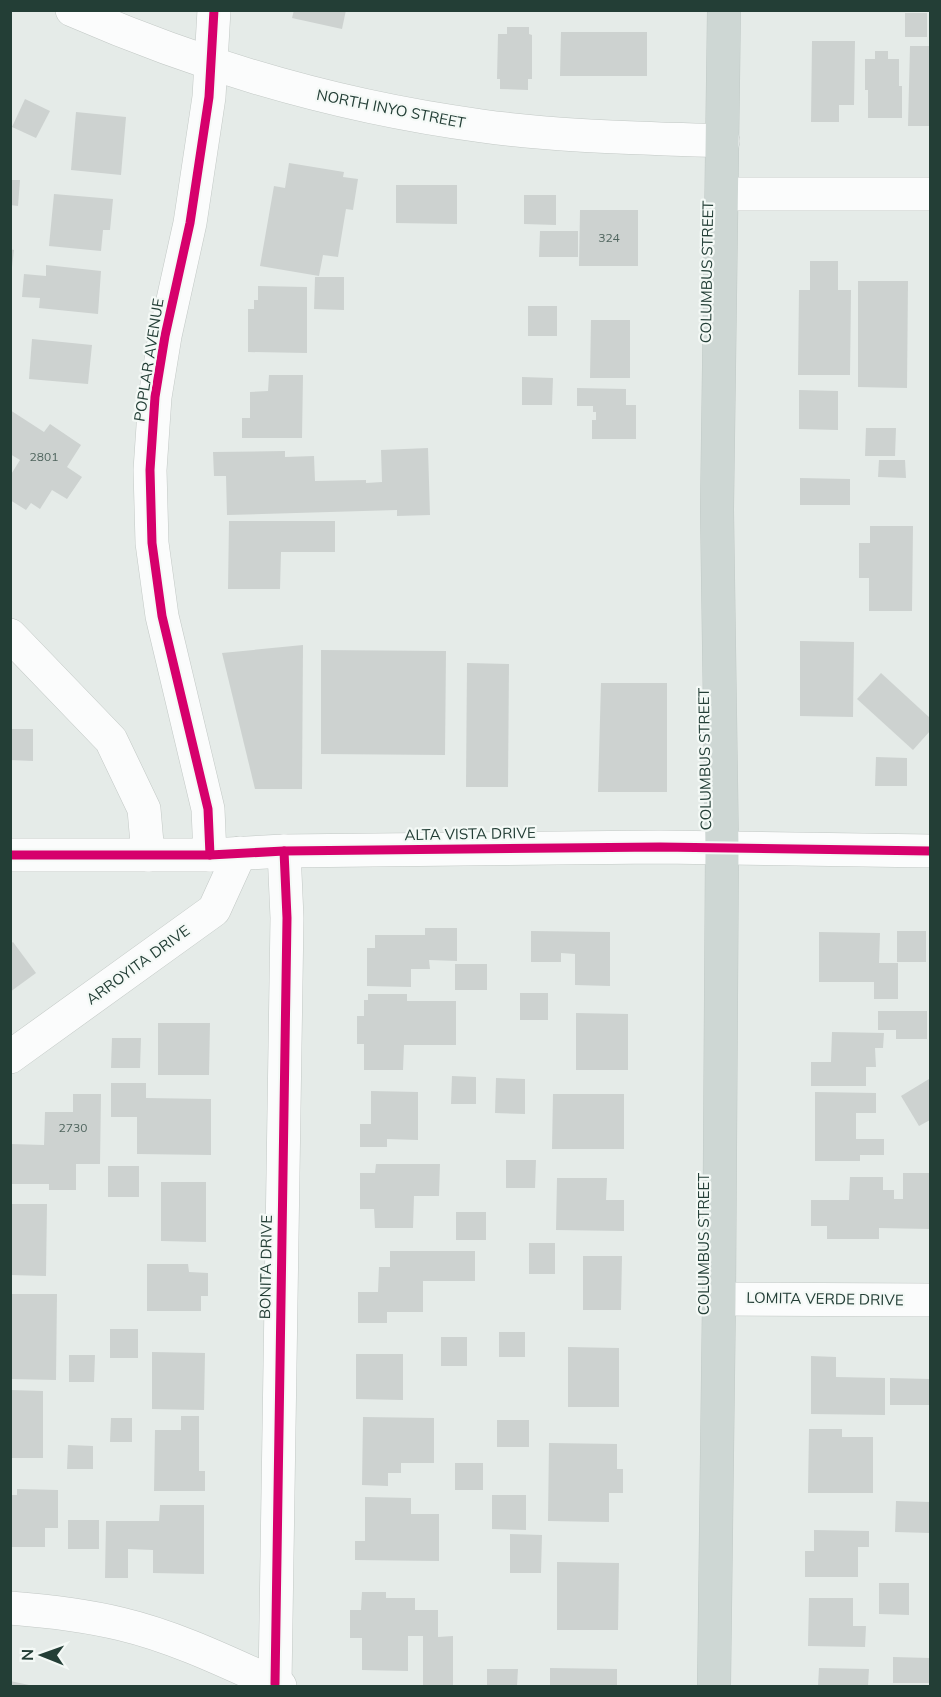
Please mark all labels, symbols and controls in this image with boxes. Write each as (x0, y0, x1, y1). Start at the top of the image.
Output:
street label: NORTH INYO STREET (315, 85, 467, 132)
street label: COLUMBUS STREET (696, 201, 717, 343)
house number: 324 (598, 230, 620, 245)
street label: POPLAR AVENUE (129, 297, 168, 423)
house number: 2801 (30, 449, 58, 464)
street label: COLUMBUS STREET (694, 688, 715, 830)
street label: ALTA VISTA DRIVE (404, 823, 536, 844)
street label: ARROYITA DRIVE (82, 921, 193, 1009)
house number: 2730 (59, 1120, 87, 1135)
street label: COLUMBUS STREET (694, 1173, 713, 1315)
street label: BONITA DRIVE (255, 1214, 276, 1319)
street label: LOMITA VERDE DRIVE (746, 1288, 904, 1309)
north arrow (12, 1625, 72, 1685)
text: N (17, 1649, 37, 1661)

